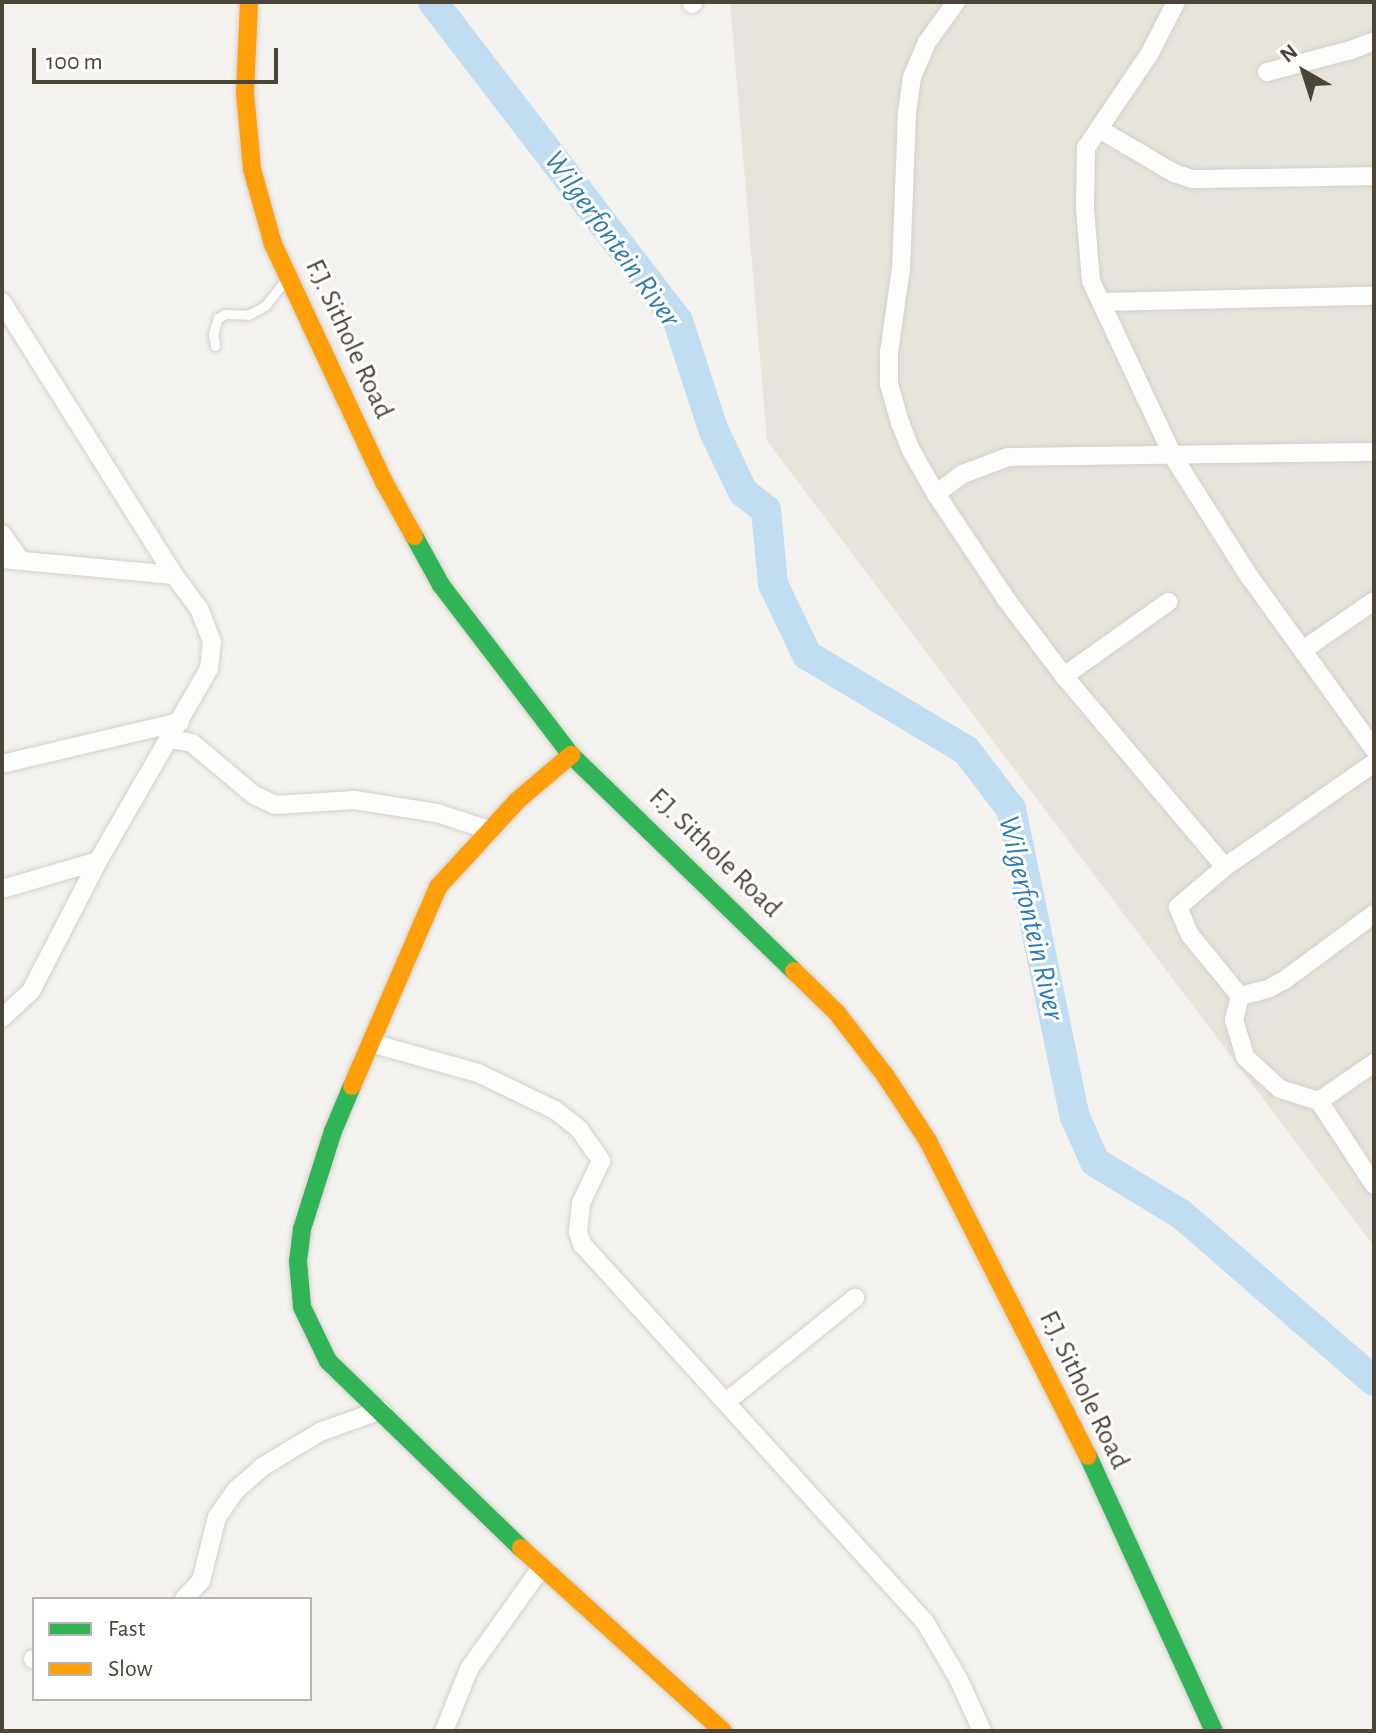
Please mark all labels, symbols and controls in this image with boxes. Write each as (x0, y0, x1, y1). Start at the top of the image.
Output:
scale bar (36, 32, 282, 82)
north arrow (1264, 32, 1344, 112)
text: N (1276, 40, 1302, 67)
text: 100 m (46, 50, 103, 74)
water label: Wilgerfontein River (536, 144, 688, 334)
street label: F.J. Sithole Road (297, 254, 401, 424)
street label: F.J. Sithole Road (641, 781, 789, 925)
water label: Wilgerfontein River (990, 812, 1072, 1024)
street label: F.J. Sithole Road (1031, 1305, 1137, 1475)
legend (32, 1597, 312, 1701)
text: Fast (108, 1617, 145, 1641)
text: Slow (108, 1657, 153, 1681)

